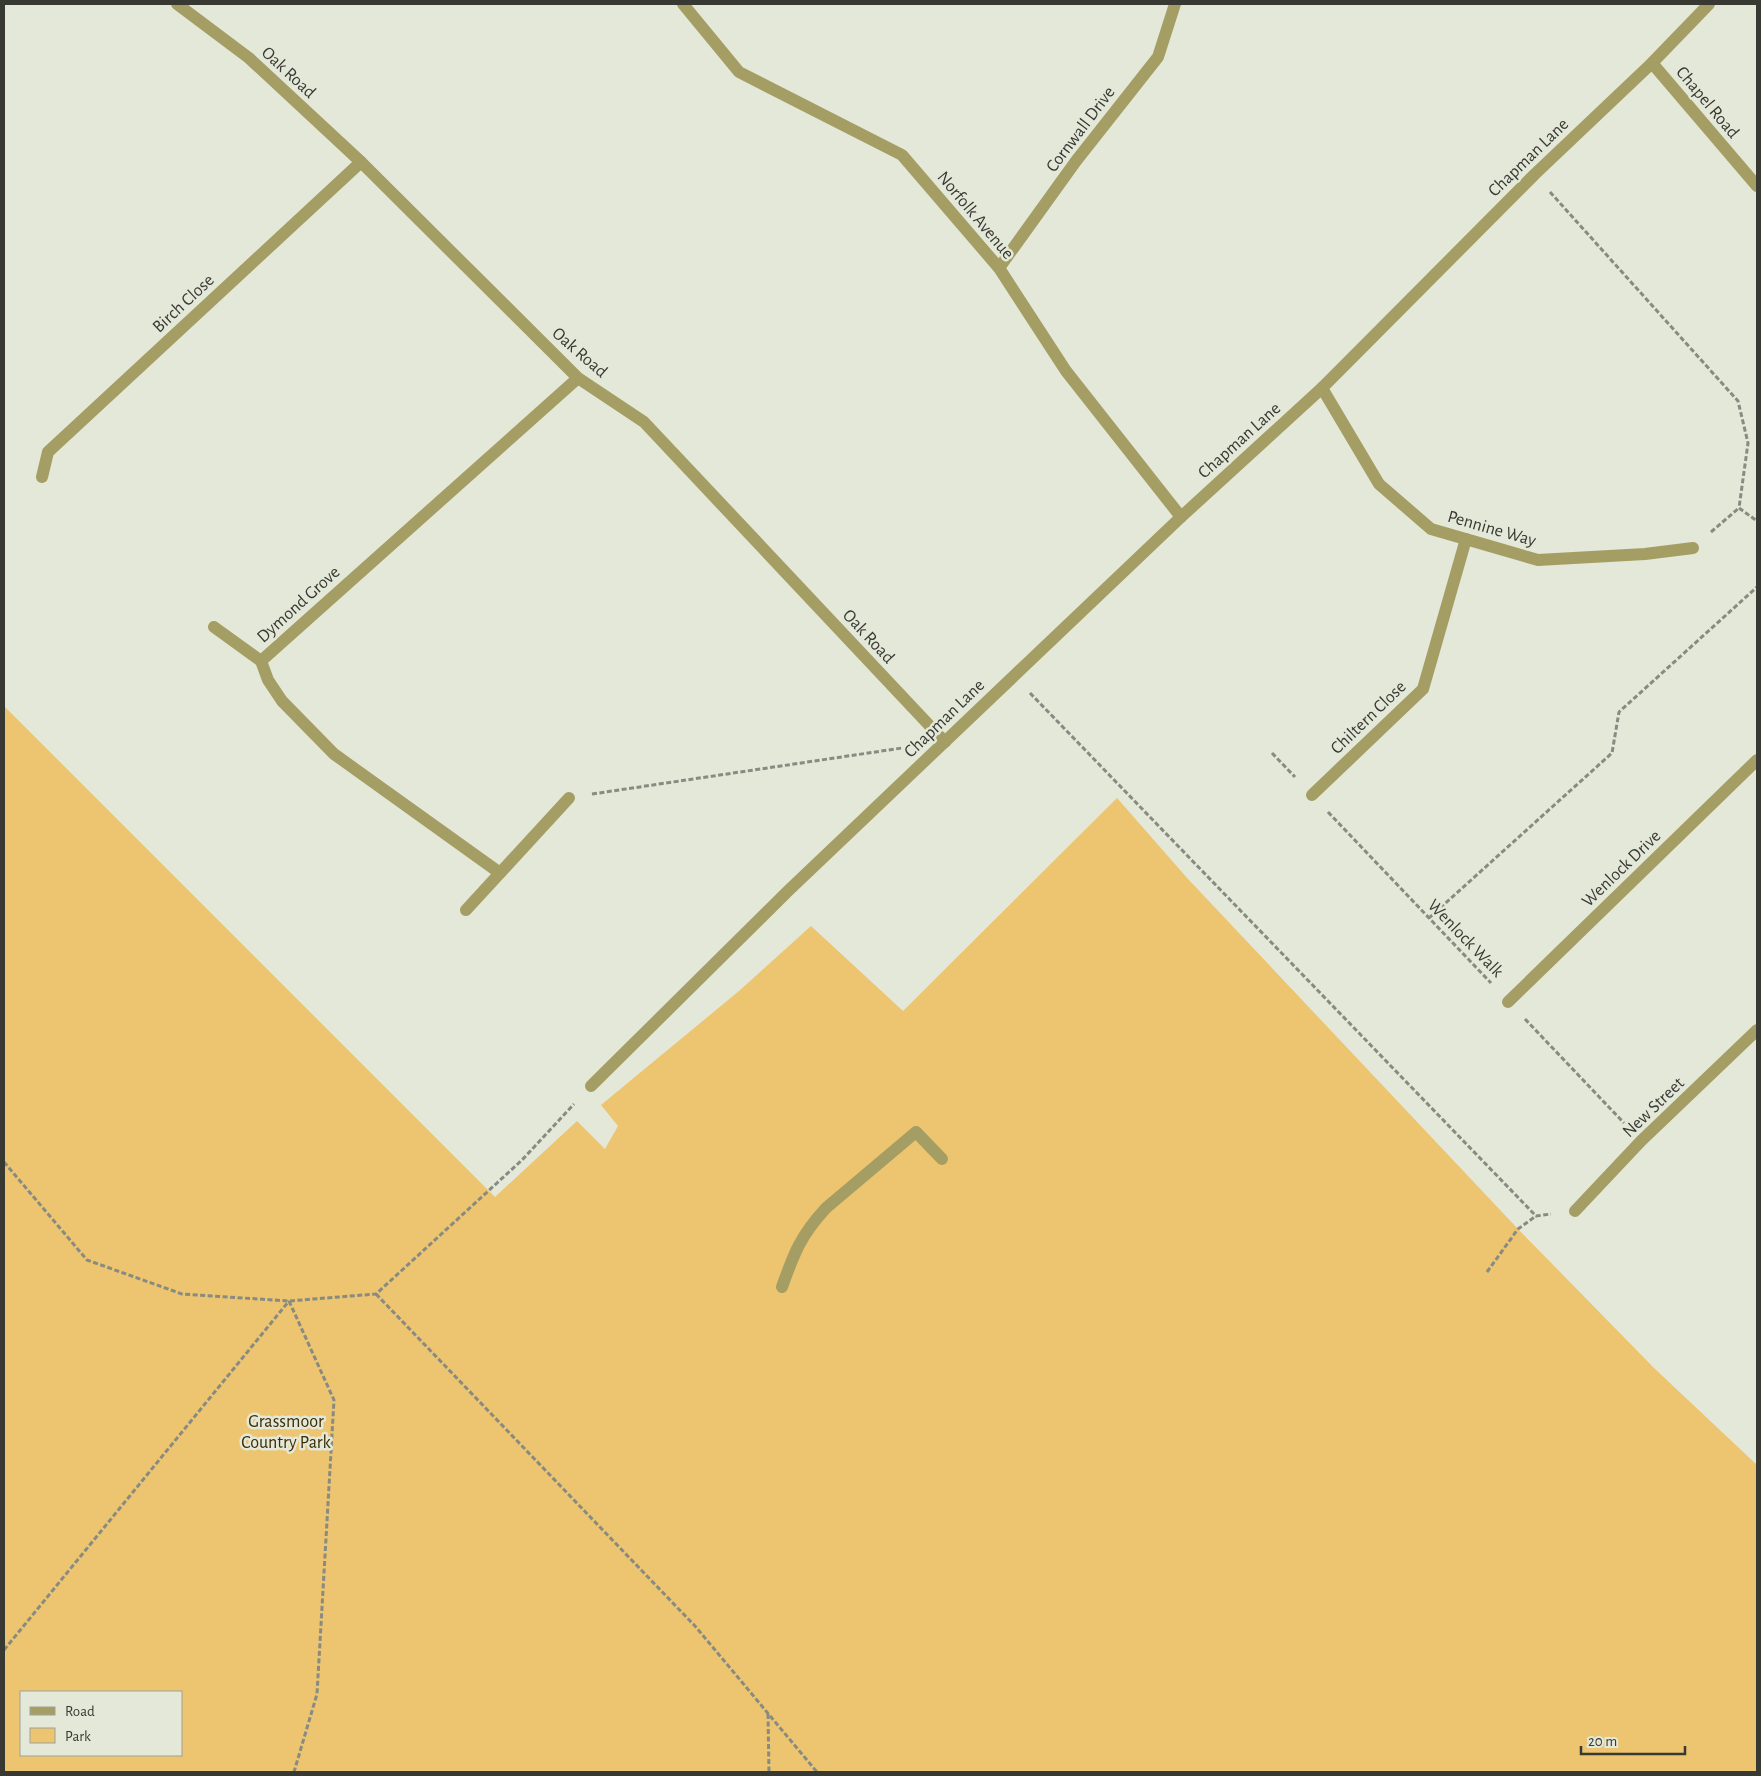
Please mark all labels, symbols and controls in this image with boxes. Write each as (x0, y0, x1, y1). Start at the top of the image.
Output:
street label: Oak Road (258, 43, 319, 102)
street label: Chapel Road (1672, 63, 1742, 142)
street label: Cornwall Drive (1043, 83, 1119, 176)
street label: Chapman Lane (1485, 115, 1572, 200)
street label: Norfolk Avenue (933, 168, 1017, 263)
street label: Birch Close (150, 271, 218, 336)
street label: Oak Road (548, 324, 610, 381)
street label: Chapman Lane (1195, 399, 1284, 482)
street label: Pennine Way (1445, 508, 1538, 550)
street label: Dymond Grove (254, 563, 343, 646)
street label: Oak Road (839, 606, 898, 667)
street label: Chapman Lane (901, 676, 988, 761)
street label: Chiltern Close (1328, 678, 1410, 758)
street label: Wenlock Drive (1579, 827, 1665, 911)
street label: Wenlock Walk (1424, 896, 1507, 982)
street label: New Street (1619, 1074, 1688, 1141)
park label: Grassmoor Country Park (241, 1413, 332, 1452)
legend (20, 1691, 182, 1756)
text: Road (65, 1704, 95, 1719)
scale bar (1581, 1724, 1685, 1756)
text: Park (65, 1729, 91, 1744)
text: 20 m (1588, 1734, 1617, 1749)

